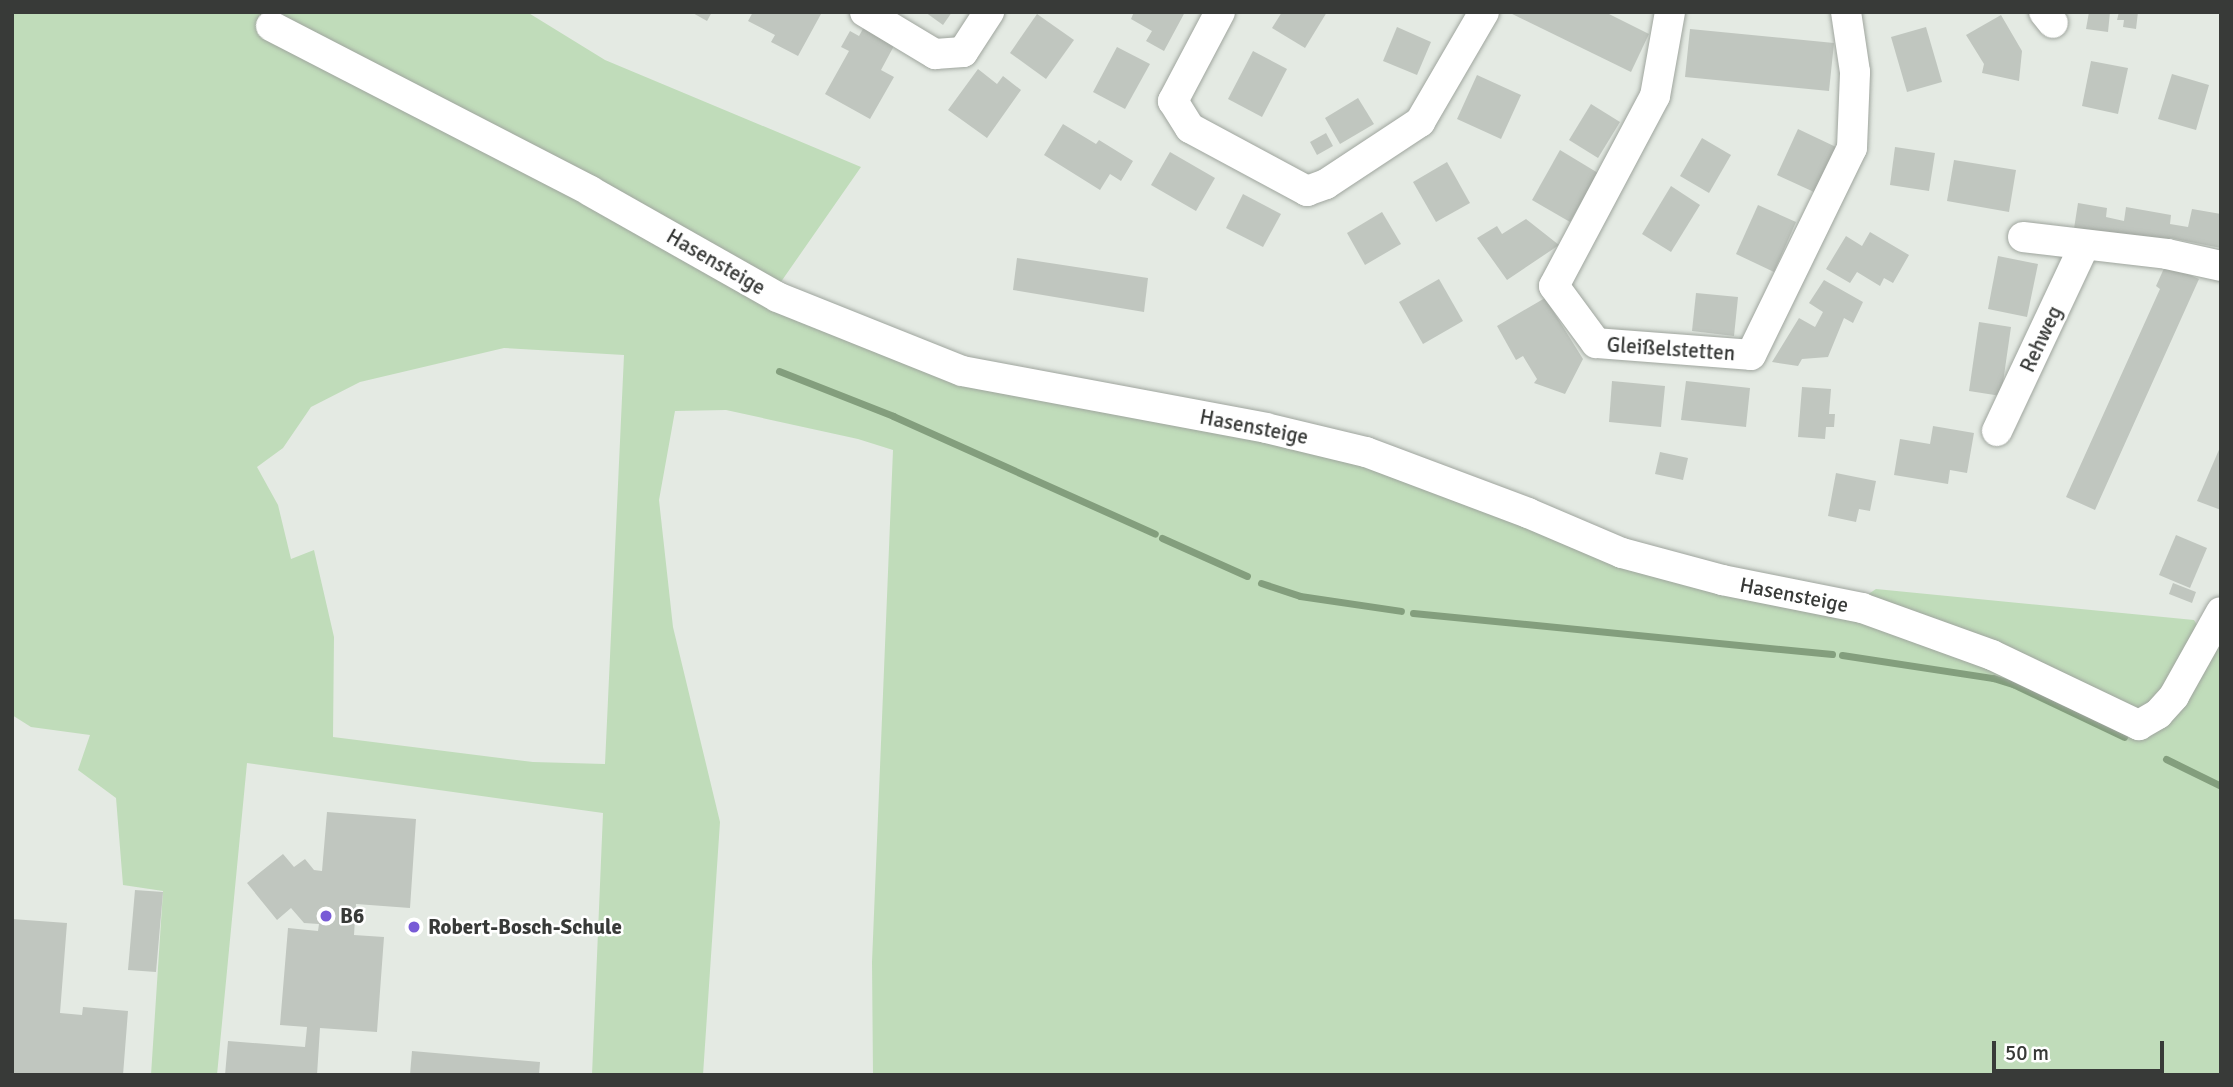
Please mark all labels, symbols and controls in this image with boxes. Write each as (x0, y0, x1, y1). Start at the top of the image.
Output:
street label: Hasensteige (662, 224, 770, 300)
street label: Rehweg (2015, 302, 2067, 376)
street label: Gleißelstetten (1606, 332, 1736, 366)
street label: Hasensteige (1198, 404, 1310, 450)
street label: Hasensteige (1738, 572, 1850, 618)
place label: B6 (340, 903, 364, 929)
marker: B6 (318, 908, 334, 924)
place label: Robert-Bosch-Schule (428, 914, 622, 940)
marker: Robert-Bosch-Schule (406, 919, 422, 935)
scale bar (1995, 1028, 2166, 1072)
text: 50 m (2005, 1040, 2049, 1066)

